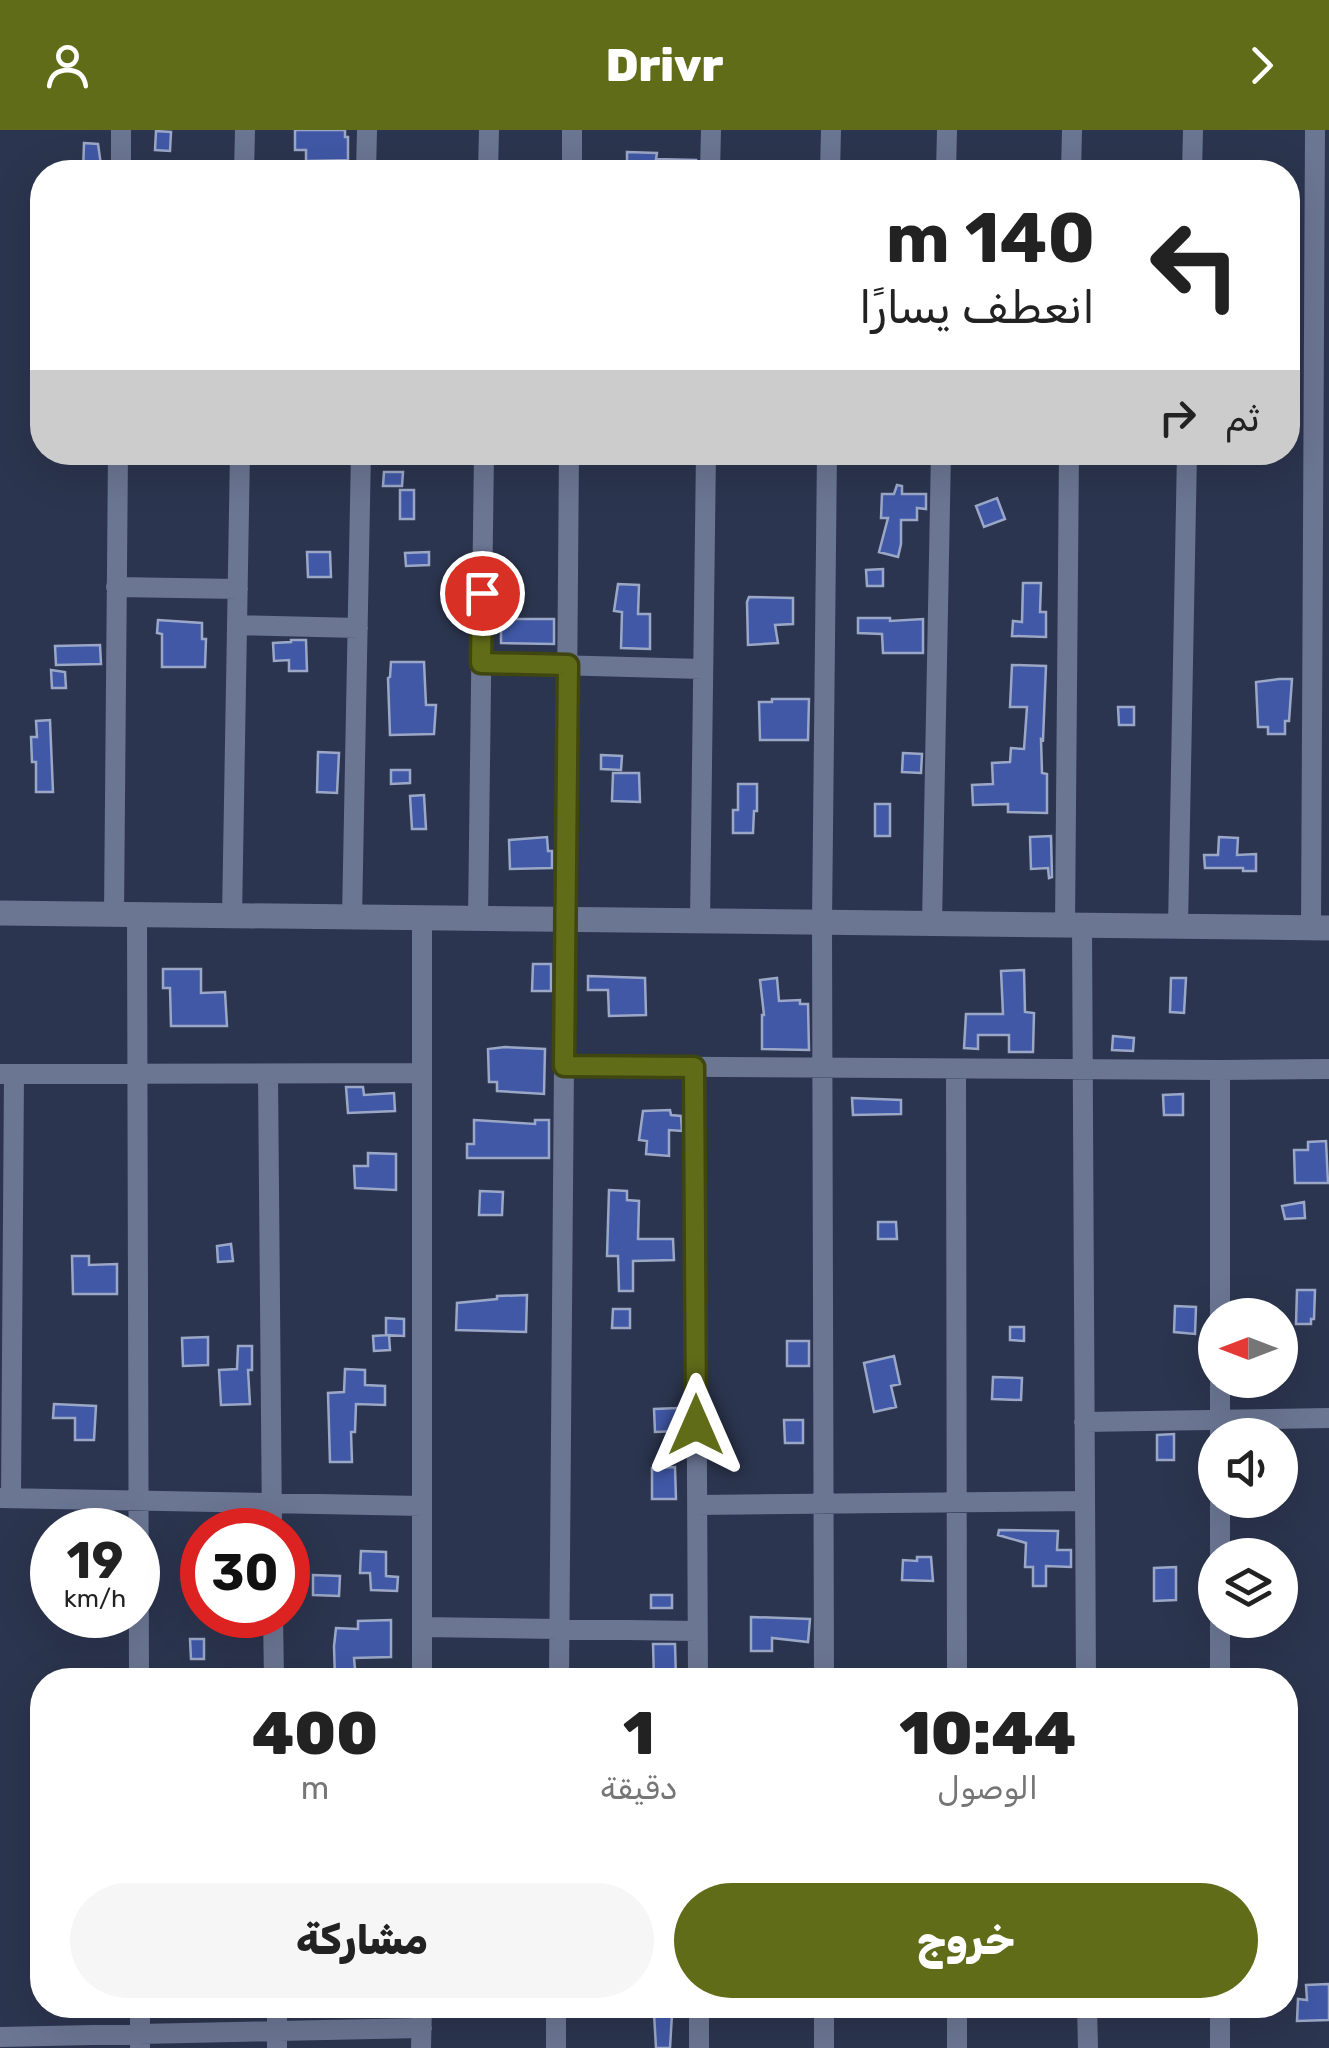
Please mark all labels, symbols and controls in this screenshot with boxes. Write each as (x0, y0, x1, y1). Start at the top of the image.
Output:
icon: person (40, 38, 95, 93)
icon: forward (1234, 38, 1289, 93)
text: Drivr (606, 39, 723, 92)
text: 140 m (886, 197, 1095, 280)
icon: left (1130, 200, 1260, 330)
text: انعطف يسارًا (859, 281, 1095, 334)
icon: right (1150, 390, 1205, 445)
text: ثم (1225, 395, 1260, 441)
pin (440, 551, 525, 636)
icon: arrive (455, 566, 510, 621)
north arrow (1198, 1298, 1298, 1398)
map controls (1198, 1298, 1298, 1638)
position arrow (644, 1373, 748, 1477)
button: sound (1198, 1418, 1298, 1518)
speed limit sign: 30 (180, 1508, 310, 1638)
text: 19 (67, 1531, 123, 1591)
button: layers (1198, 1538, 1298, 1638)
text: km/h (64, 1584, 126, 1613)
text: 400 (252, 1698, 378, 1769)
text: 1 (623, 1698, 655, 1769)
text: 10:44 (899, 1698, 1076, 1769)
text: m (301, 1769, 329, 1807)
text: دقيقة (600, 1769, 677, 1807)
text: الوصول (937, 1769, 1038, 1807)
button: مشاركة (70, 1883, 654, 1998)
button: خروج (674, 1883, 1258, 1998)

